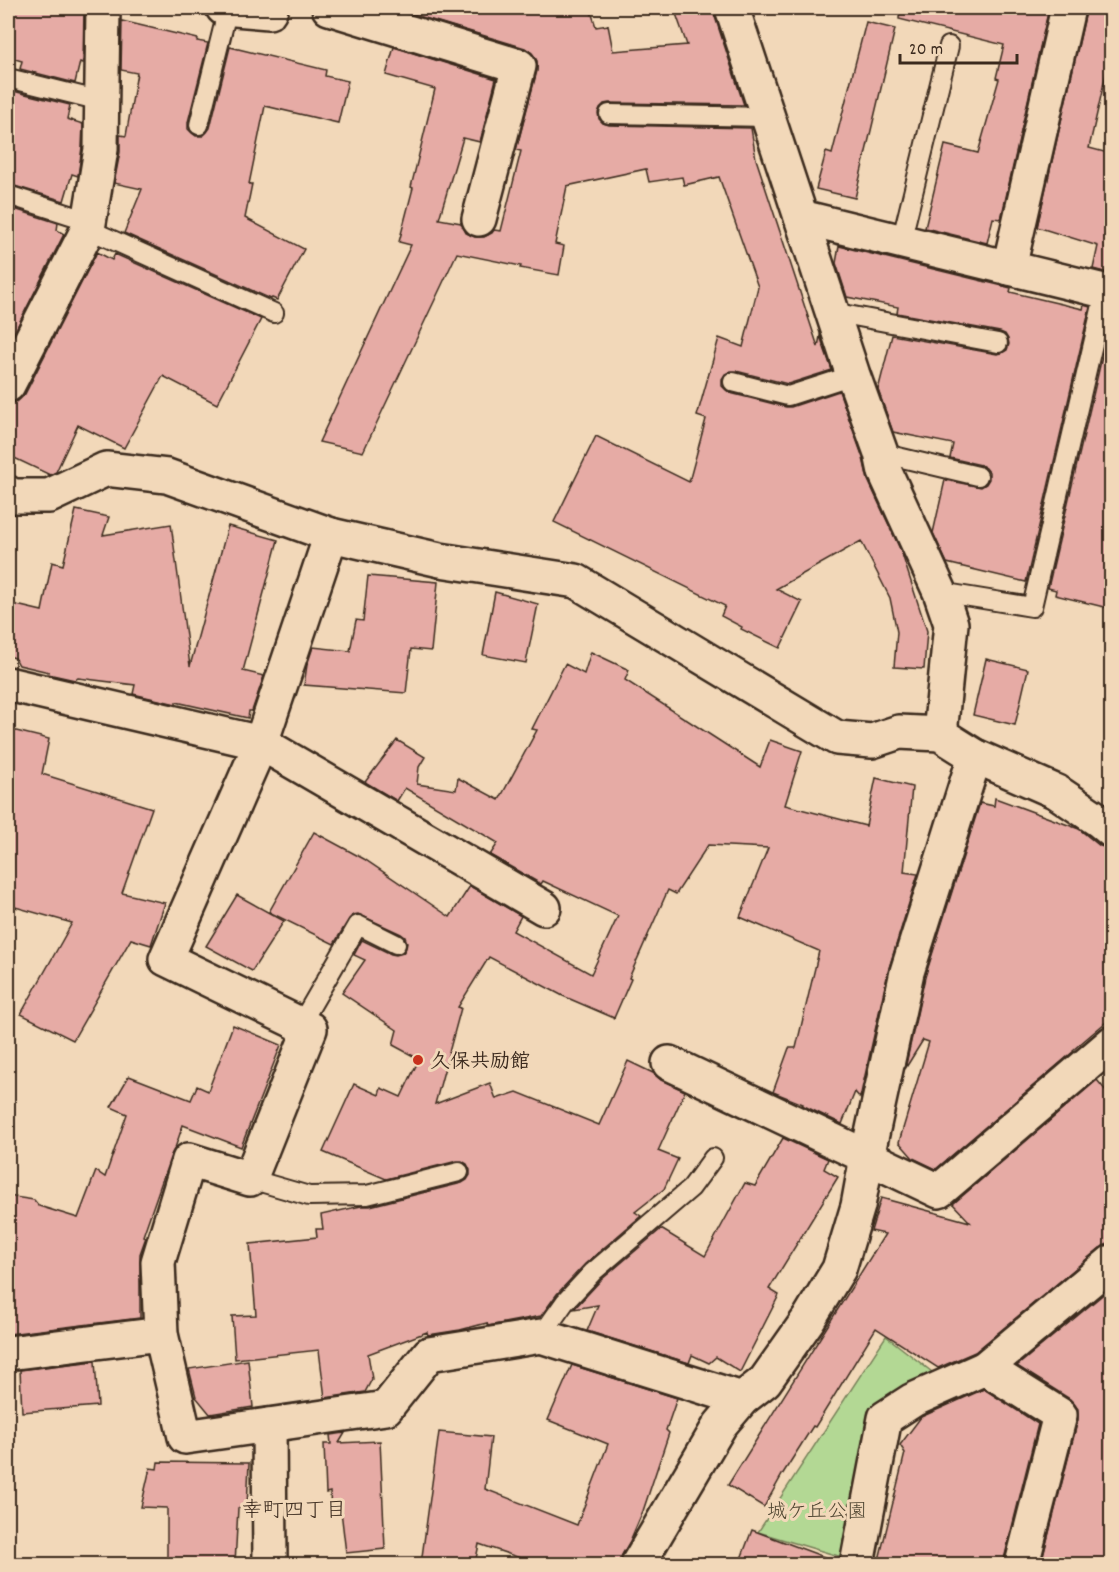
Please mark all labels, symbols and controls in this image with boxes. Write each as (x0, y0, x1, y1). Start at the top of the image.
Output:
scale bar (900, 27, 1017, 65)
text: 20 m (909, 38, 943, 63)
place label: 久保共励館 (430, 1049, 530, 1077)
marker: 久保共励館 (411, 1053, 425, 1067)
district label: 幸町四丁目 (242, 1497, 347, 1527)
park label: 城ケ丘公園 (767, 1499, 867, 1527)

